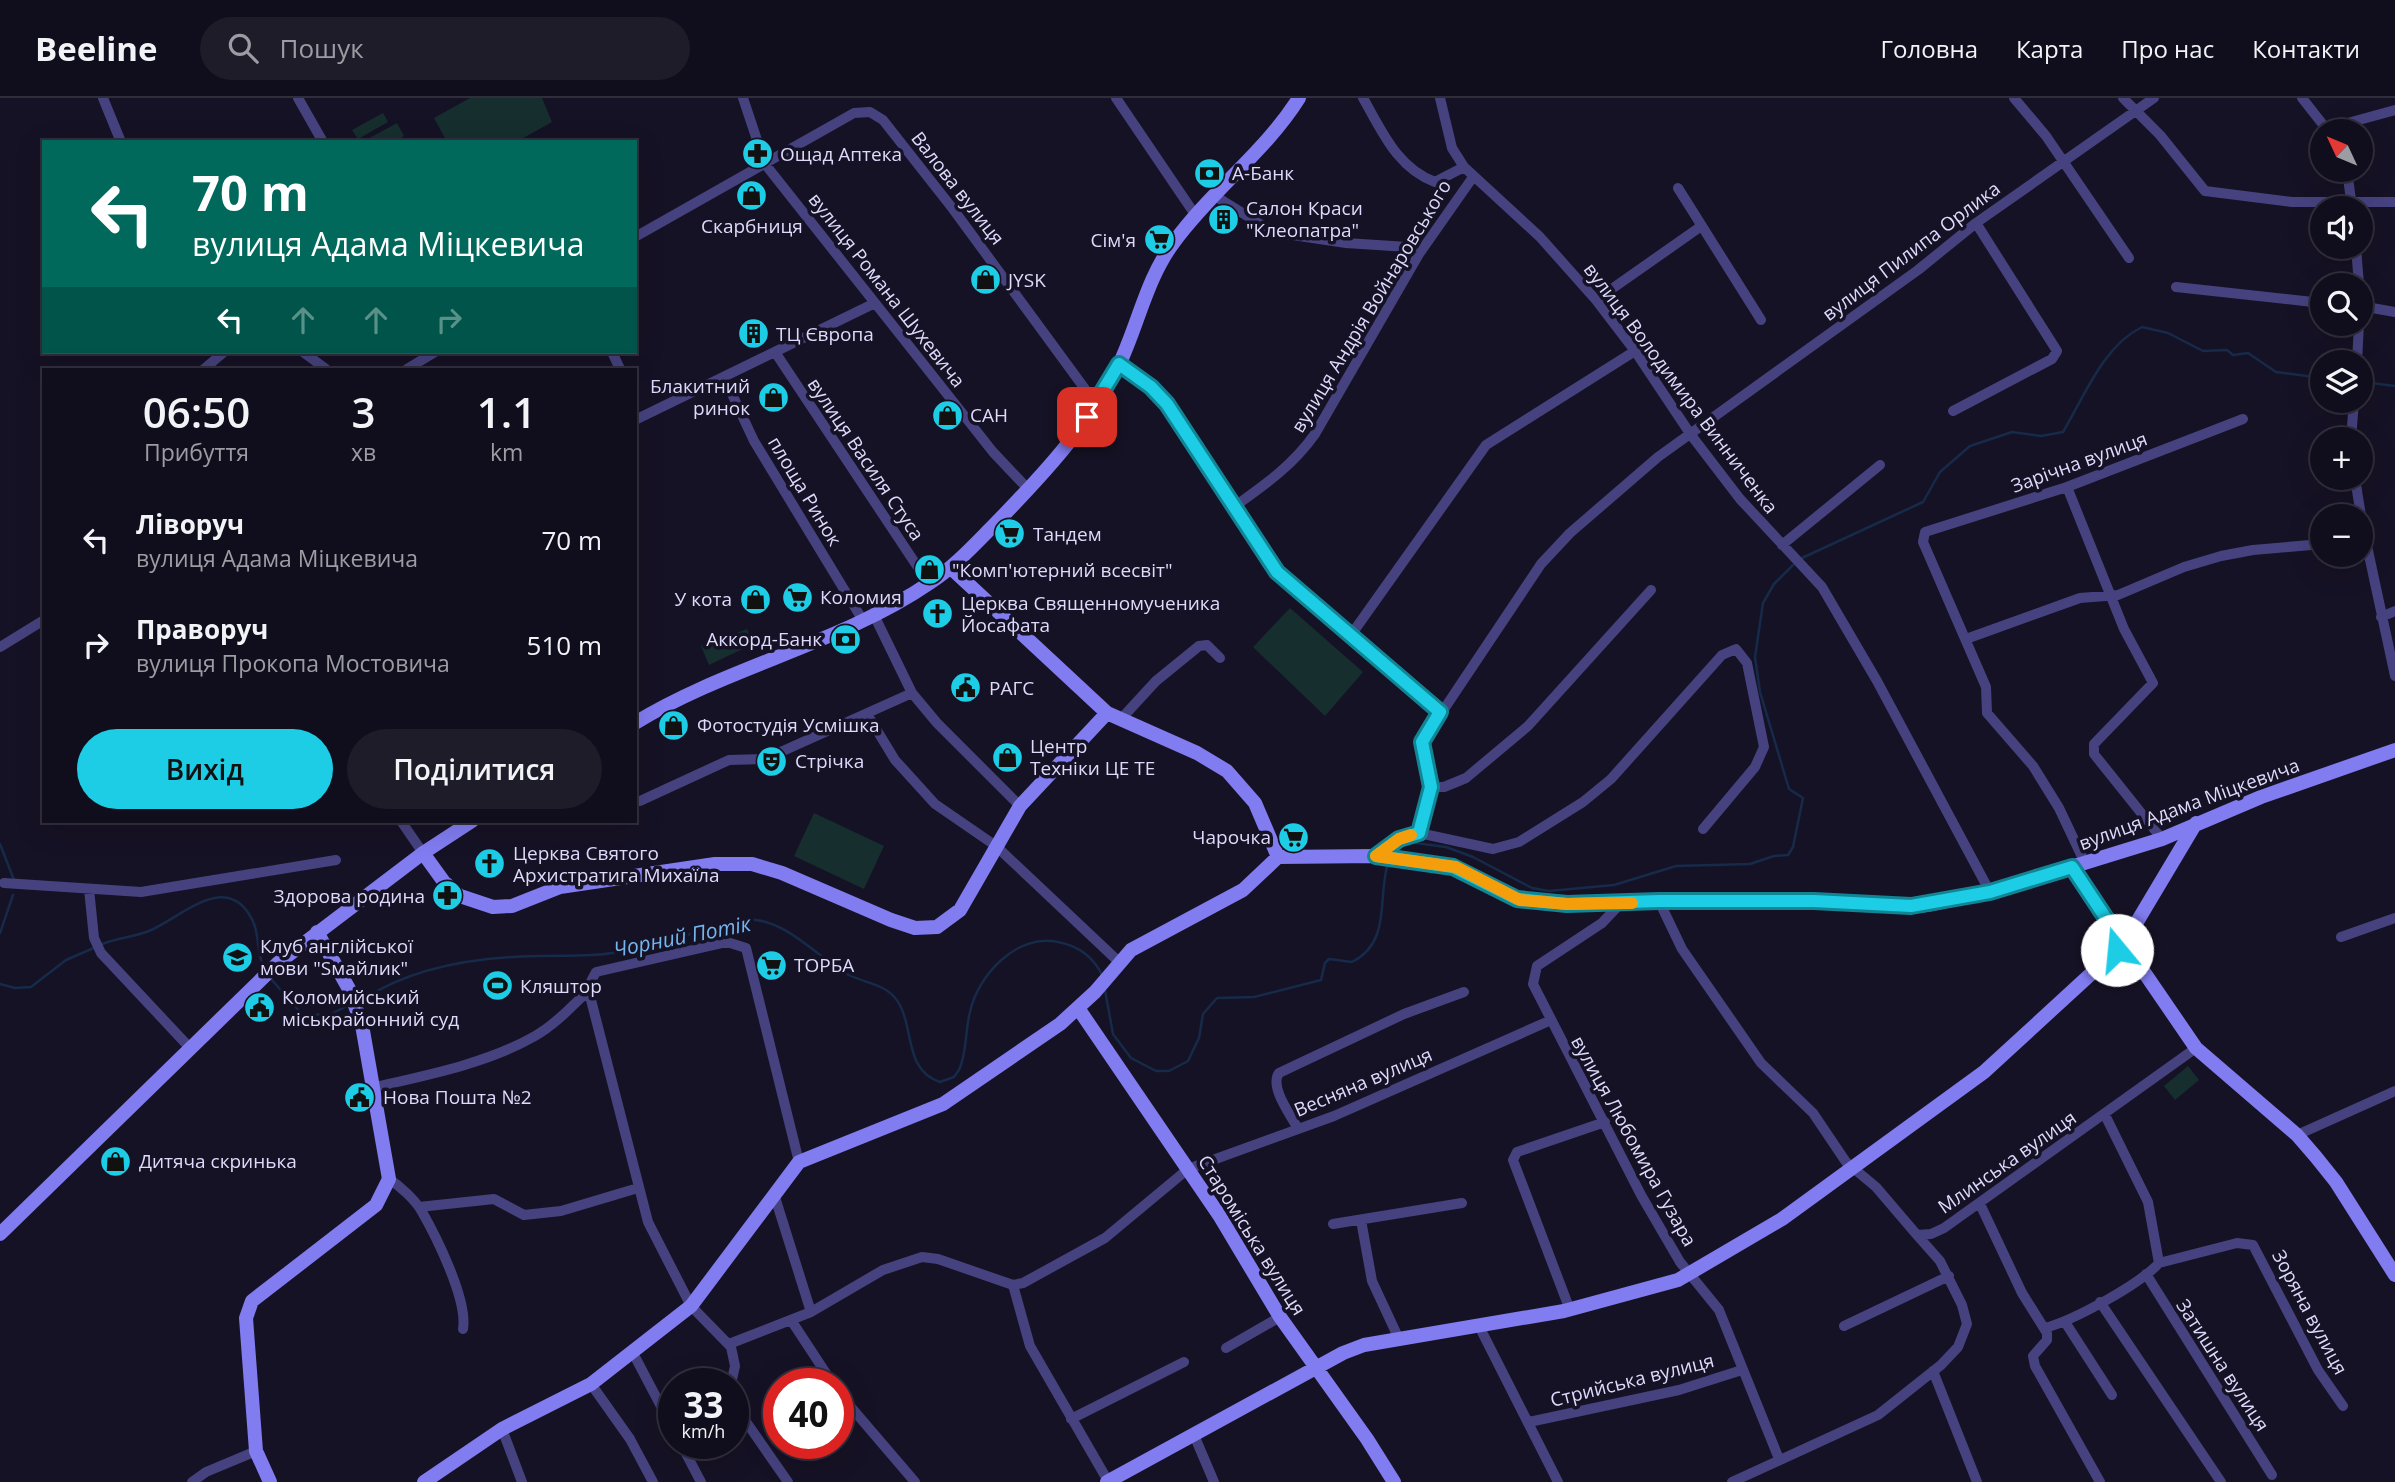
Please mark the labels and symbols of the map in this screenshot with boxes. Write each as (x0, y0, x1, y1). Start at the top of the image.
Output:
north arrow (2310, 119, 2373, 182)
street label: Валова вулиця (905, 126, 1011, 250)
pharmacy icon: Ощад Аптека (740, 137, 774, 171)
place label: Ощад Аптека (780, 141, 902, 167)
bank icon: А-Банк (1192, 156, 1226, 190)
place label: А-Банк (1232, 160, 1294, 186)
street label: вулиця Андрія Войнаровського (1285, 175, 1457, 437)
street label: вулиця Пилипа Орлика (1817, 175, 2005, 327)
shop icon: Скарбниця (735, 178, 769, 212)
street label: вулиця Романа Шухевича (803, 187, 971, 393)
place label: Салон Краси "Клеопатра" (1246, 195, 1363, 243)
building icon: Салон Краси "Клеопатра" (1206, 202, 1240, 236)
place label: Скарбниця (701, 213, 803, 239)
supermarket icon: Сім'я (1142, 223, 1176, 257)
place label: Сім'я (1091, 227, 1136, 253)
street label: вулиця Володимира Винниченка (1578, 257, 1784, 519)
shop icon: JYSK (968, 263, 1002, 297)
place label: JYSK (1006, 267, 1046, 293)
building icon: ТЦ Європа (736, 317, 770, 351)
place label: ТЦ Європа (776, 321, 874, 347)
street label: вулиця Василя Стуса (802, 372, 930, 546)
place label: Блакитний ринок (650, 373, 750, 421)
shop icon: Блакитний ринок (756, 380, 790, 414)
pin (1057, 387, 1117, 447)
shop icon: САН (930, 398, 964, 432)
place label: САН (970, 402, 1008, 428)
street label: Зарічна вулиця (2007, 425, 2151, 499)
street label: площа Ринок (762, 431, 848, 551)
supermarket icon: Тандем (993, 517, 1027, 551)
place label: Тандем (1033, 521, 1102, 547)
shop icon: "Комп'ютерний всесвіт" (912, 553, 946, 587)
place label: "Комп'ютерний всесвіт" (952, 557, 1173, 583)
supermarket icon: Коломия (780, 580, 814, 614)
shop icon: У кота (738, 582, 772, 616)
place label: Коломия (820, 584, 902, 610)
place label: У кота (675, 586, 732, 612)
place label: Церква Священномученика Йосафата (961, 590, 1220, 638)
church icon: Церква Священномученика Йосафата (921, 597, 955, 631)
bank icon: Аккорд-Банк (828, 622, 862, 656)
place label: Аккорд-Банк (706, 626, 822, 652)
public building icon: РАГС (949, 671, 983, 705)
place label: РАГС (989, 675, 1034, 701)
shop icon: Фотостудія Усмішка (657, 708, 691, 742)
place label: Фотостудія Усмішка (697, 712, 880, 738)
place label: Центр Техніки ЦЕ ТЕ (1030, 733, 1155, 781)
shop icon: Центр Техніки ЦЕ ТЕ (990, 740, 1024, 774)
theatre icon: Стрічка (755, 744, 789, 778)
place label: Стрічка (795, 748, 864, 774)
street label: вулиця Адама Міцкевича (2075, 752, 2303, 856)
supermarket icon: Чарочка (1277, 820, 1311, 854)
place label: Чарочка (1192, 824, 1271, 850)
place label: Церква Святого Архистратига Михаїла (513, 840, 720, 888)
church icon: Церква Святого Архистратига Михаїла (473, 847, 507, 881)
pharmacy icon: Здорова родина (431, 879, 465, 913)
place label: Здорова родина (273, 883, 425, 909)
water label: Чорний Потік (611, 909, 755, 963)
position arrow (2080, 913, 2154, 987)
place label: Клуб англійської мови "Sмайлик" (260, 933, 414, 981)
school or university icon: Клуб англійської мови "Sмайлик" (220, 940, 254, 974)
supermarket icon: ТОРБА (754, 948, 788, 982)
place label: ТОРБА (794, 952, 854, 978)
sports icon: Кляштор (480, 969, 514, 1003)
place label: Кляштор (520, 973, 602, 999)
place label: Коломийський міськрайонний суд (282, 984, 459, 1032)
public building icon: Коломийський міськрайонний суд (242, 991, 276, 1025)
street label: вулиця Любомира Гузара (1565, 1031, 1703, 1251)
street label: Весняна вулиця (1290, 1041, 1436, 1123)
public building icon: Нова Пошта №2 (343, 1080, 377, 1114)
place label: Нова Пошта №2 (383, 1084, 532, 1110)
street label: Млинська вулиця (1933, 1104, 2081, 1220)
shop icon: Дитяча скринька (99, 1144, 133, 1178)
place label: Дитяча скринька (139, 1148, 297, 1174)
street label: Староміська вулиця (1192, 1150, 1312, 1320)
street label: Зоряна вулиця (2266, 1245, 2354, 1379)
street label: Затишна вулиця (2170, 1294, 2276, 1436)
street label: Стрийська вулиця (1547, 1347, 1717, 1413)
speed limit sign: 40 (763, 1368, 854, 1459)

